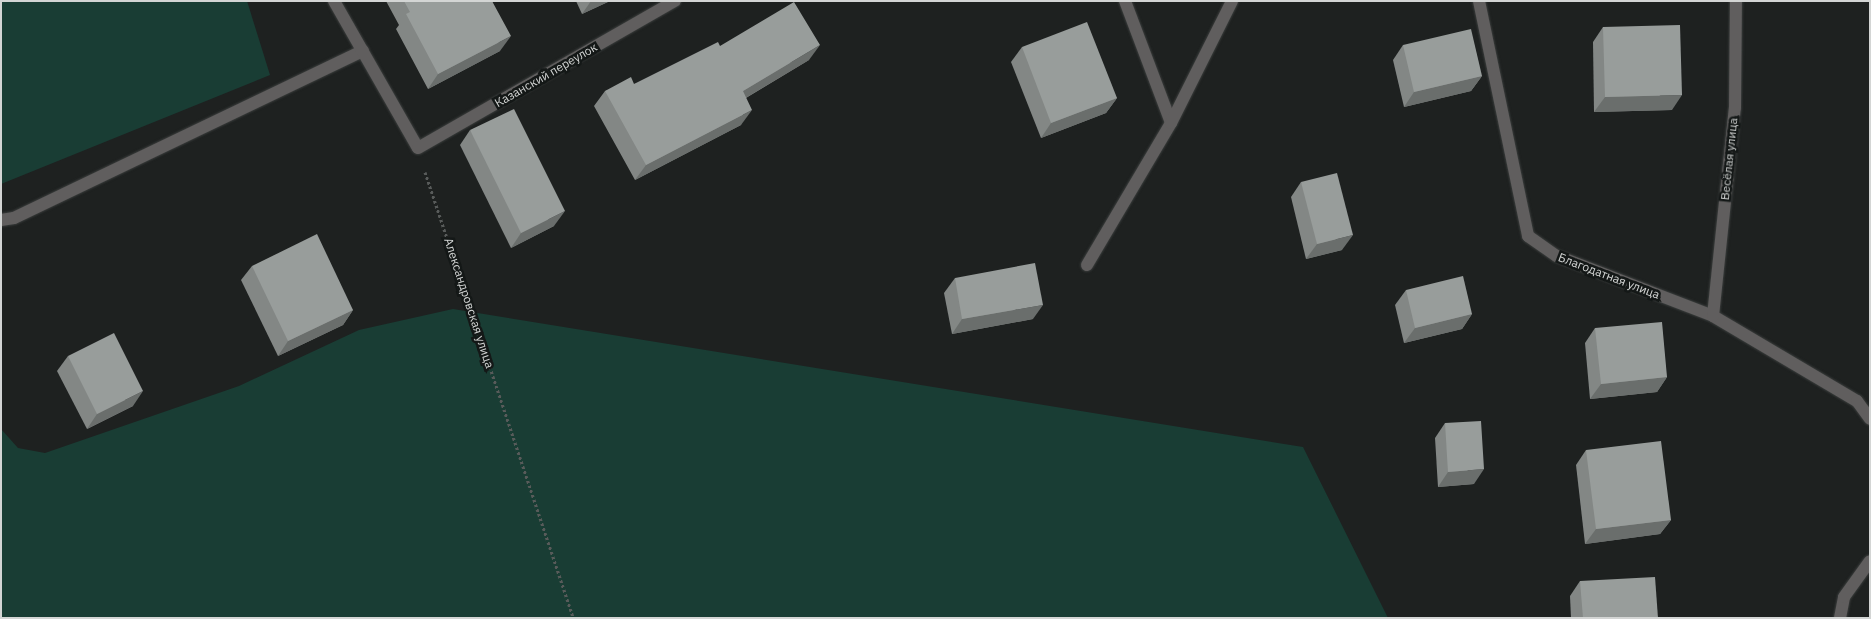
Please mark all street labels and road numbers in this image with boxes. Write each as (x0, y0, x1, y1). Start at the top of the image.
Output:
street label: Казанский переулок (492, 40, 600, 110)
street label: Весёлая улица (1718, 117, 1740, 201)
street label: Александровская улица (441, 236, 497, 370)
street label: Благодатная улица (1556, 250, 1662, 302)

